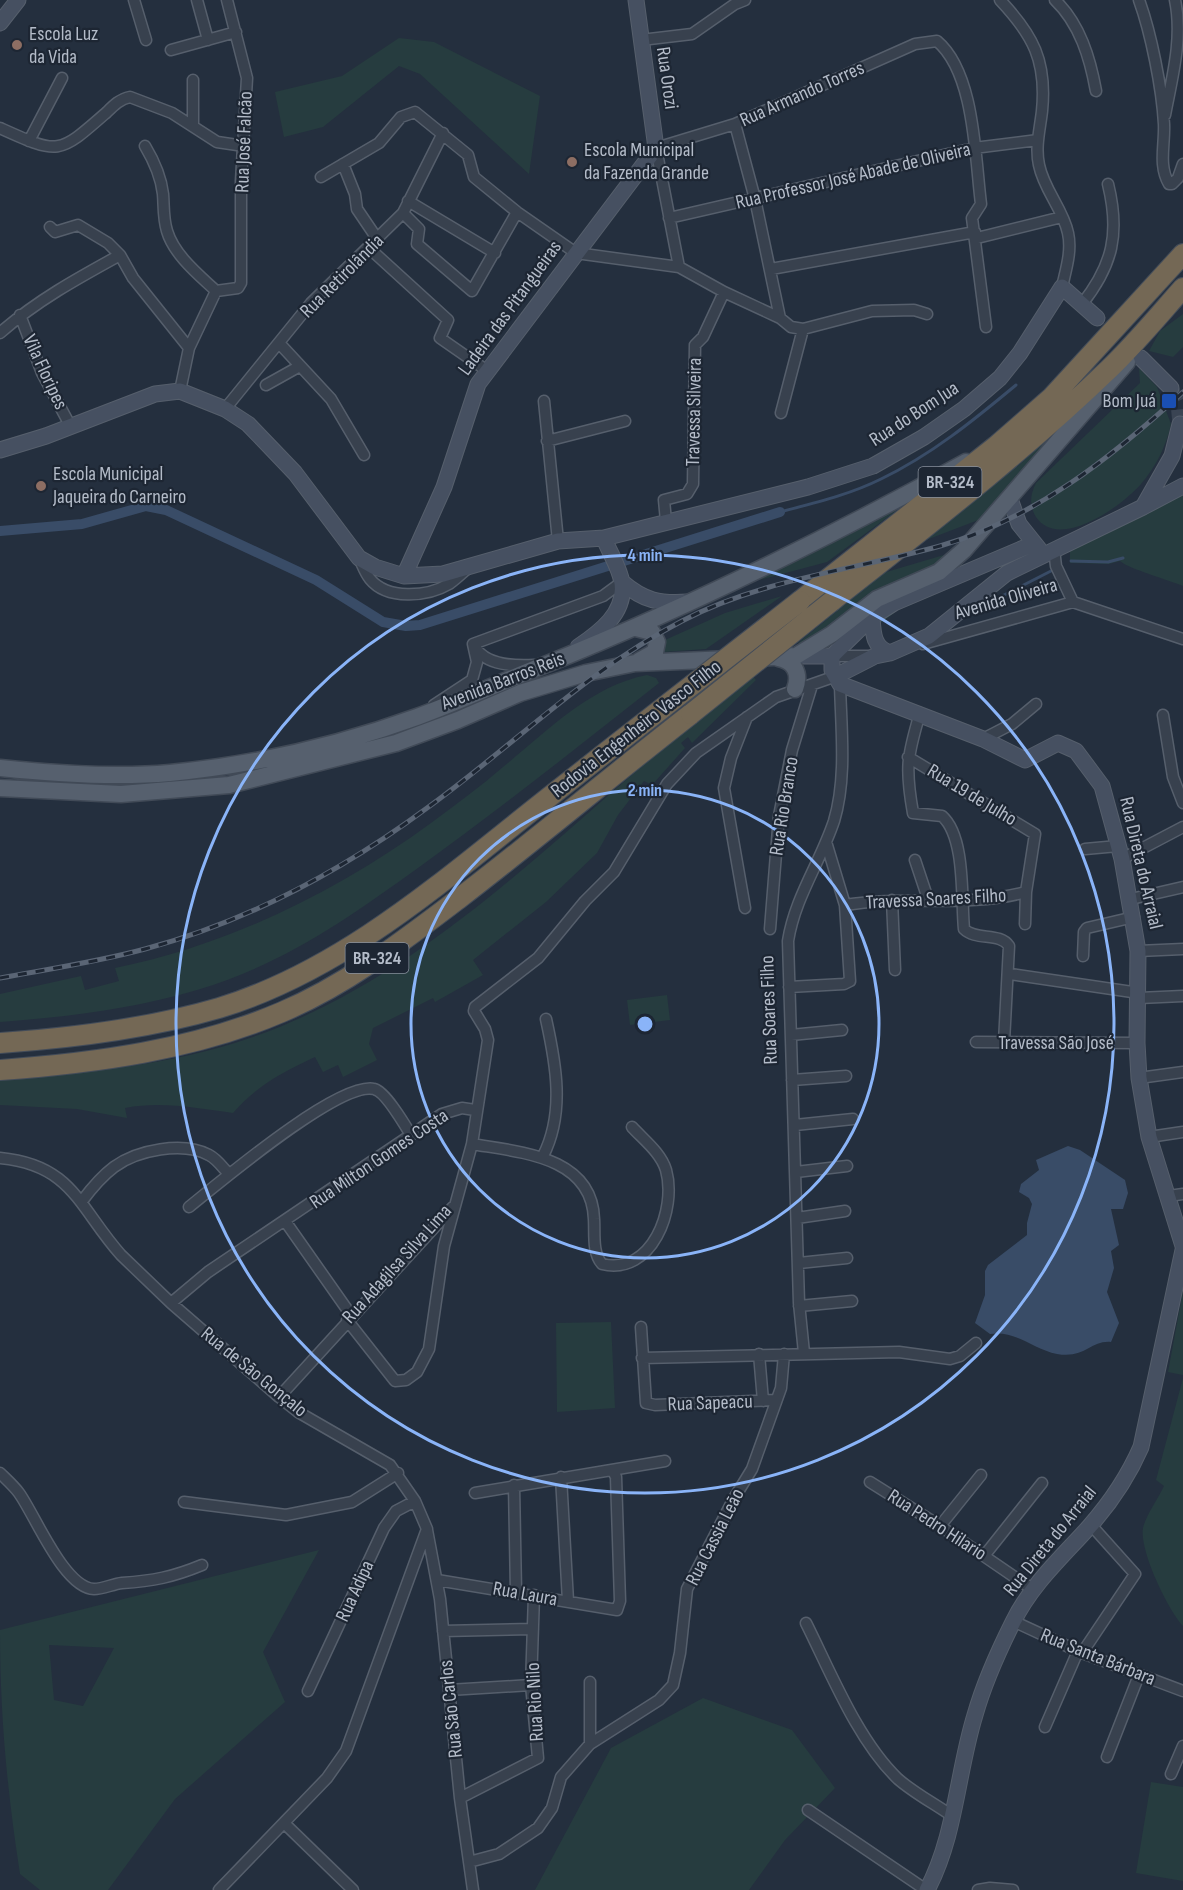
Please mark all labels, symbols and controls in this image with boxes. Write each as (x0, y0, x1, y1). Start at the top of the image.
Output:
place label: Escola Luz da Vida (29, 22, 98, 69)
marker: Escola Luz da Vida (10, 38, 24, 52)
street label: Rua Orozi (651, 45, 683, 111)
street label: Rua Armando Torres (736, 56, 868, 132)
street label: Rua José Falcão (230, 91, 258, 193)
street label: Rua Professor José Abade de Oliveira (733, 137, 973, 215)
place label: Escola Municipal da Fazenda Grande (584, 138, 709, 185)
marker: Escola Municipal da Fazenda Grande (565, 155, 579, 169)
street label: Rua Retirolândia (295, 229, 389, 323)
street label: Ladeira das Pitangueiras (453, 236, 567, 380)
street label: Vila Floripes (17, 331, 73, 413)
street label: Travessa Silveira (681, 357, 707, 467)
street label: Rua do Bom Jua (865, 376, 963, 452)
place label: Bom Juá (1103, 389, 1156, 413)
marker: Bom Juá (1160, 392, 1178, 410)
place label: Escola Municipal Jaqueira do Carneiro (52, 462, 186, 509)
road number: BR-324 (918, 467, 982, 497)
marker: Escola Municipal Jaqueira do Carneiro (34, 479, 48, 493)
text: 4 min (628, 545, 662, 566)
street label: Avenida Oliveira (951, 573, 1060, 625)
street label: Avenida Barros Reis (437, 647, 568, 716)
street label: Rodovia Engenheiro Vasco Filho (546, 655, 726, 803)
street label: Rua Rio Branco (764, 755, 804, 857)
street label: Rua 19 de Julho (923, 759, 1021, 831)
text: 2 min (628, 780, 662, 801)
street label: Rua Direta do Arraial (1114, 794, 1168, 932)
street label: Travessa Soares Filho (865, 883, 1007, 915)
road number: BR-324 (346, 943, 409, 973)
street label: Rua Soares Filho (755, 955, 783, 1065)
centre of rings (635, 1014, 655, 1034)
street label: Travessa São José (998, 1031, 1114, 1055)
street label: Rua Milton Gomes Costa (305, 1104, 453, 1214)
street label: Rua Adagilsa Silva Lima (337, 1199, 457, 1329)
street label: Rua de São Gonçalo (196, 1322, 312, 1422)
street label: Rua Sapeacu (667, 1390, 753, 1416)
street label: Rua Direta do Arraial (998, 1481, 1102, 1601)
street label: Rua Pedro Hilario (883, 1484, 991, 1566)
street label: Rua Cassia Leão (680, 1485, 750, 1589)
street label: Rua Adipa (330, 1557, 380, 1625)
street label: Rua Laura (491, 1577, 559, 1611)
street label: Rua Santa Bárbara (1037, 1623, 1159, 1691)
street label: Rua São Carlos (434, 1659, 468, 1759)
street label: Rua Rio Nilo (521, 1662, 549, 1742)

